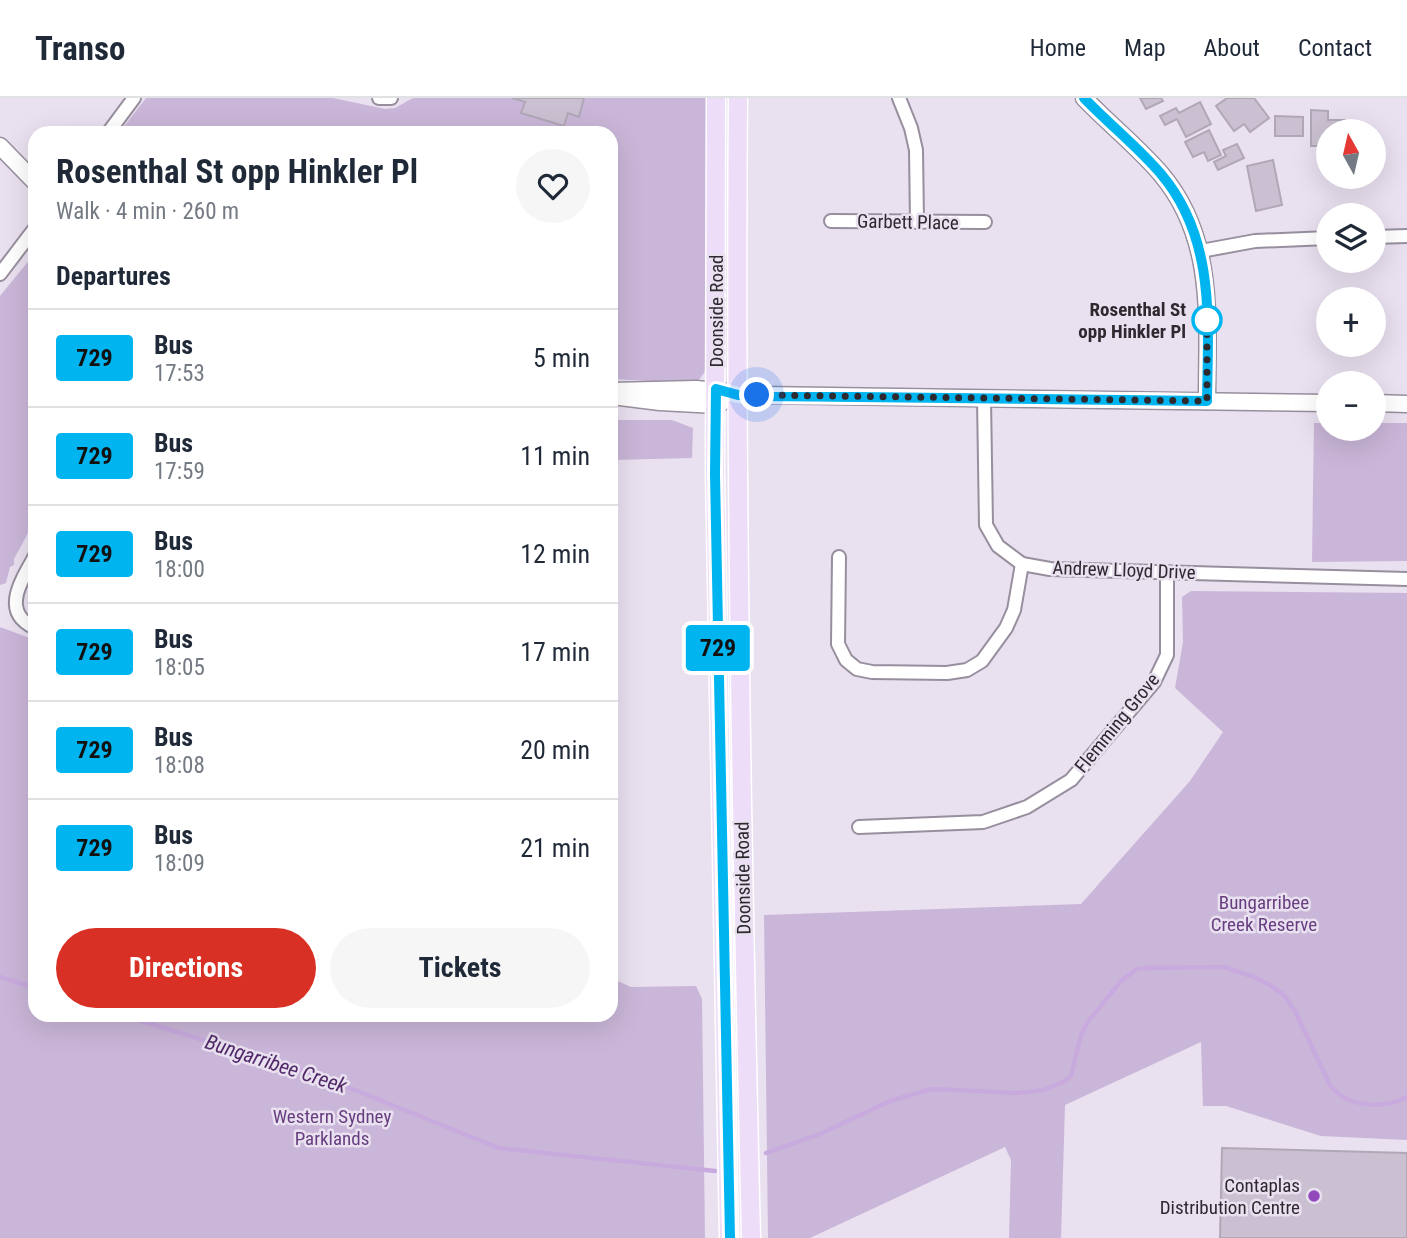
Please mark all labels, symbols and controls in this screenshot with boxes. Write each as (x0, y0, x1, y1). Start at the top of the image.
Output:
text: Transo (35, 29, 125, 68)
text: Home (1030, 34, 1086, 62)
text: Map (1124, 34, 1166, 62)
text: About (1204, 34, 1260, 62)
text: Contact (1298, 34, 1372, 62)
north arrow (1316, 119, 1386, 189)
map controls (1316, 119, 1386, 441)
button: heart (516, 149, 590, 223)
text: Rosenthal St opp Hinkler Pl (56, 152, 418, 191)
text: Walk · 4 min · 260 m (56, 198, 239, 225)
button: layers (1316, 203, 1386, 273)
street label: Garbett Place (857, 210, 959, 234)
street label: Doonside Road (705, 255, 728, 368)
text: Departures (56, 261, 171, 291)
button: + (1316, 287, 1386, 357)
place label: Rosenthal St opp Hinkler Pl (1078, 298, 1186, 343)
marker: Rosenthal St opp Hinkler Pl (1192, 305, 1222, 335)
text: Bus (154, 330, 193, 360)
text: 5 min (533, 343, 590, 373)
text: 729 (76, 344, 113, 372)
text: 17:53 (154, 360, 205, 387)
button: − (1316, 371, 1386, 441)
your location (739, 377, 774, 412)
text: Bus (154, 428, 193, 458)
text: 11 min (520, 441, 590, 471)
text: 729 (76, 442, 113, 470)
text: 17:59 (154, 458, 205, 485)
text: Bus (154, 526, 193, 556)
text: 12 min (520, 539, 590, 569)
text: 729 (76, 540, 113, 568)
text: 18:00 (154, 556, 205, 583)
street label: Andrew Lloyd Drive (1052, 556, 1196, 584)
text: Bus (154, 624, 193, 654)
line badge: 729 (678, 625, 758, 671)
text: 729 (700, 634, 736, 662)
text: 17 min (520, 637, 590, 667)
text: 729 (76, 638, 113, 666)
text: 18:05 (154, 654, 205, 681)
street label: Flemming Grove (1070, 668, 1164, 777)
text: Bus (154, 722, 193, 752)
text: 20 min (520, 735, 590, 765)
text: 729 (76, 736, 113, 764)
text: 18:08 (154, 752, 205, 779)
text: Bus (154, 820, 193, 850)
street label: Doonside Road (731, 821, 755, 935)
text: 21 min (520, 833, 590, 863)
text: 729 (76, 834, 113, 862)
text: 18:09 (154, 850, 205, 877)
park label: Bungarribee Creek Reserve (1211, 891, 1317, 936)
button: Directions (56, 928, 316, 1008)
button: Tickets (330, 928, 590, 1008)
water label: Bungarribee Creek (202, 1030, 351, 1098)
park label: Western Sydney Parklands (273, 1105, 391, 1150)
place label: Contaplas Distribution Centre (1160, 1174, 1300, 1219)
marker: Contaplas Distribution Centre (1306, 1188, 1322, 1204)

